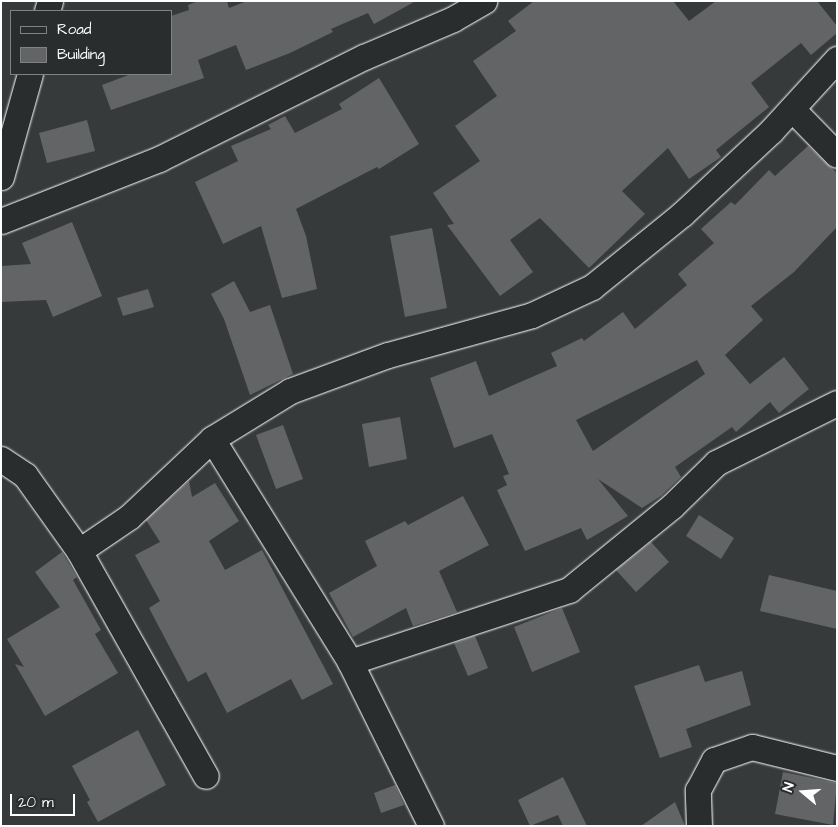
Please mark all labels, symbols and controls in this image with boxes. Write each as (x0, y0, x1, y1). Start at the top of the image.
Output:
legend (10, 10, 172, 75)
text: Road (57, 19, 91, 40)
text: Building (57, 44, 105, 65)
north arrow (778, 767, 828, 817)
text: N (778, 780, 800, 795)
scale bar (12, 784, 78, 816)
text: 20 m (18, 792, 54, 813)

